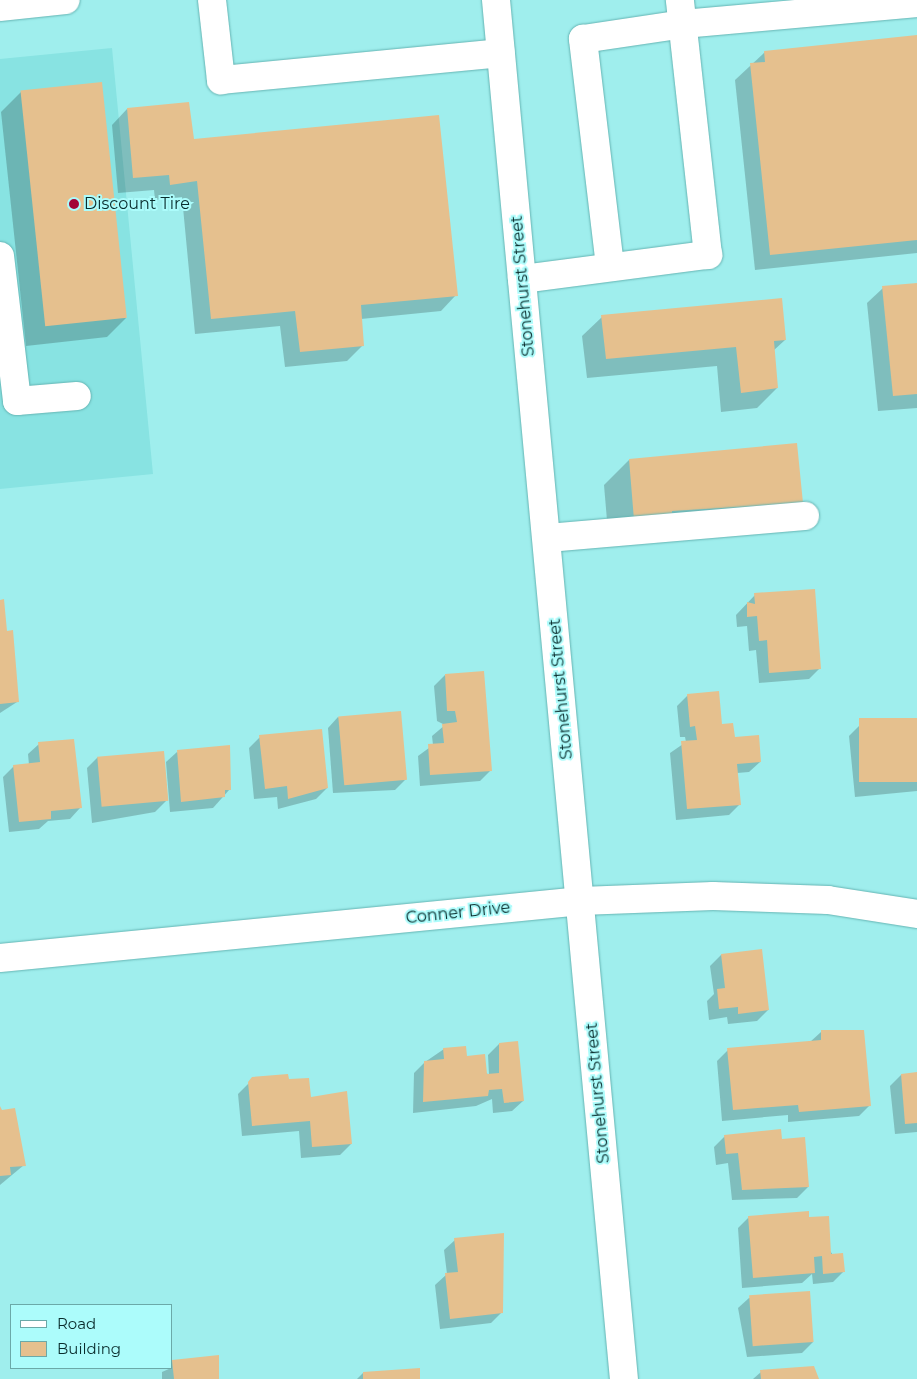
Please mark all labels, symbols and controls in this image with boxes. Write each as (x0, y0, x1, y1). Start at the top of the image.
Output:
place label: Discount Tire (84, 194, 190, 214)
marker: Discount Tire (68, 198, 80, 210)
street label: Stonehurst Street (507, 215, 539, 357)
street label: Stonehurst Street (545, 618, 577, 760)
street label: Conner Drive (405, 898, 511, 928)
street label: Stonehurst Street (582, 1022, 614, 1164)
legend (10, 1304, 172, 1369)
text: Road (57, 1314, 96, 1333)
text: Building (57, 1339, 121, 1358)

